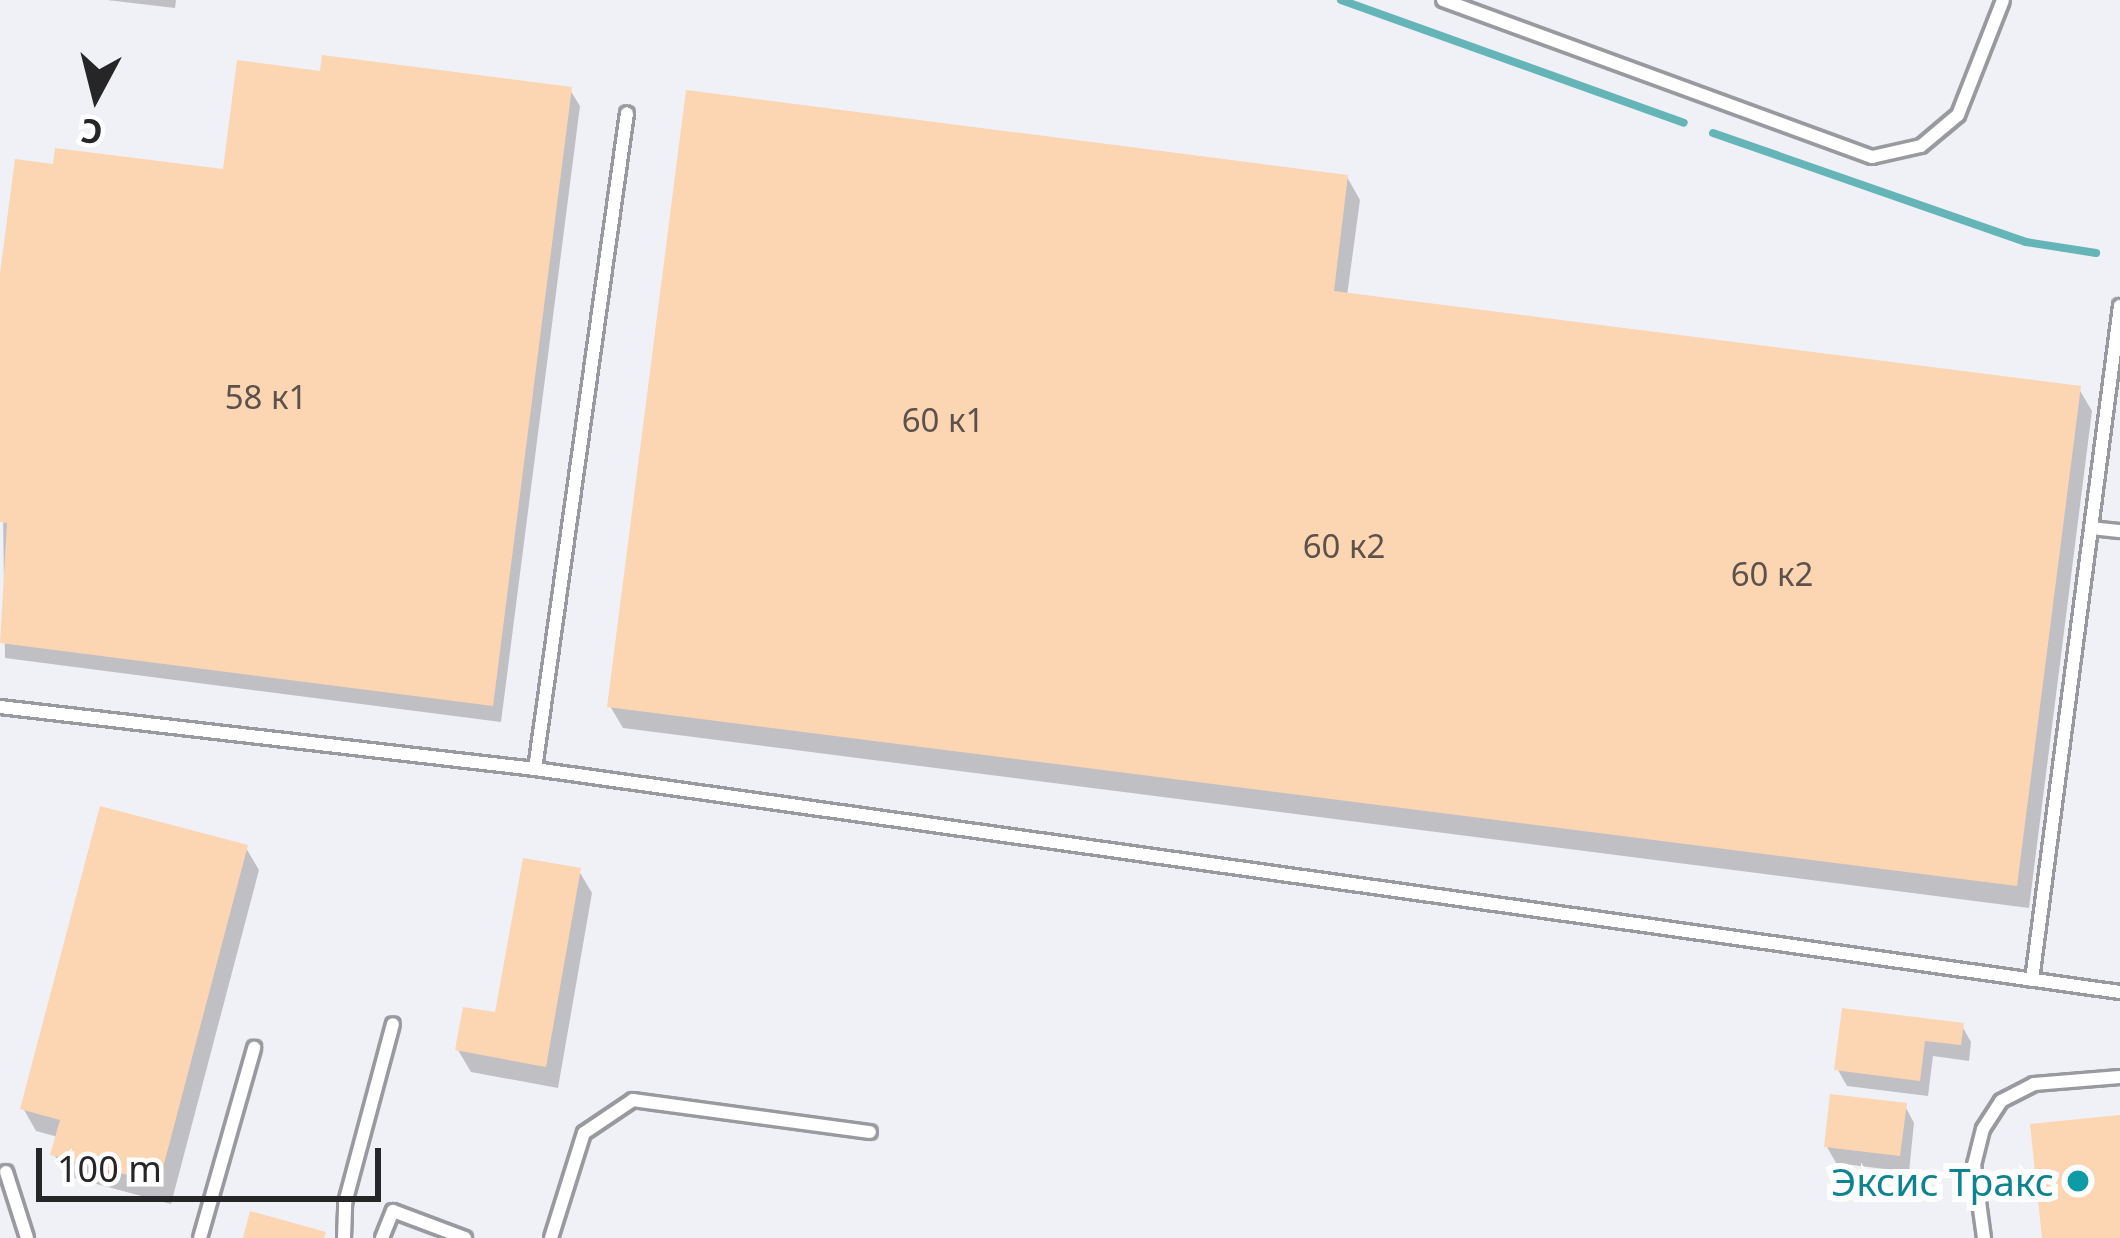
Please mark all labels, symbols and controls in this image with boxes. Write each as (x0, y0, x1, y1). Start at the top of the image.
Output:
north arrow (36, 36, 156, 156)
text: С (78, 109, 105, 156)
house number: 58 к1 (225, 377, 307, 417)
house number: 60 к1 (902, 400, 984, 440)
house number: 60 к2 (1303, 526, 1385, 566)
house number: 60 к2 (1731, 554, 1813, 594)
scale bar (42, 1124, 387, 1198)
text: 100 m (57, 1144, 162, 1193)
place label: Эксис Тракс (1831, 1158, 2054, 1204)
marker: Эксис Тракс (2065, 1168, 2091, 1194)

